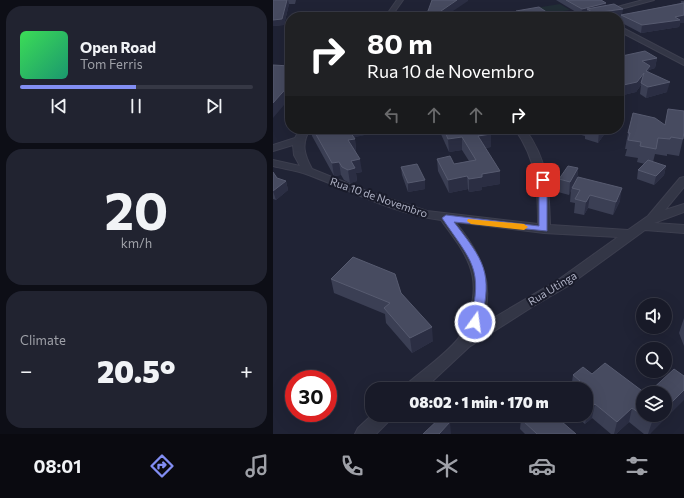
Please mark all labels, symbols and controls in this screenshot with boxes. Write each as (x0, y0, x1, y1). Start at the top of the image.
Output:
text: 80 m (367, 26, 433, 60)
icon: right (301, 28, 353, 80)
text: Open Road (80, 38, 156, 56)
text: Tom Ferris (80, 56, 143, 72)
text: Rua 10 de Novembro (367, 60, 535, 82)
icon: previous (48, 95, 70, 117)
icon: pause (125, 95, 147, 117)
icon: next (203, 95, 225, 117)
icon: left (381, 104, 403, 126)
icon: ahead (423, 104, 445, 126)
icon: ahead (465, 104, 487, 126)
icon: right (507, 104, 529, 126)
pin (526, 163, 560, 197)
icon: arrive (532, 169, 554, 191)
street label: Rua 10 de Novembro (328, 174, 430, 220)
text: 20 (105, 177, 168, 241)
text: km/h (121, 235, 152, 251)
street label: Rua Utinga (525, 268, 579, 308)
map controls (636, 298, 672, 422)
button: sound (636, 298, 672, 334)
position arrow (454, 301, 496, 343)
text: Climate (20, 332, 66, 348)
button: search (636, 342, 672, 378)
text: 20.5° (97, 352, 176, 389)
text: − (20, 357, 33, 384)
text: + (240, 357, 253, 384)
speed limit sign: 30 (285, 370, 337, 422)
button: layers (636, 386, 672, 422)
text: 08:02 · 1 min · 170 m (409, 393, 549, 411)
icon: directions (148, 452, 176, 480)
icon: music (243, 452, 271, 480)
icon: phone (338, 452, 366, 480)
icon: climate (433, 452, 461, 480)
icon: car (528, 452, 556, 480)
icon: filters (623, 452, 651, 480)
text: 08:01 (33, 455, 81, 477)

